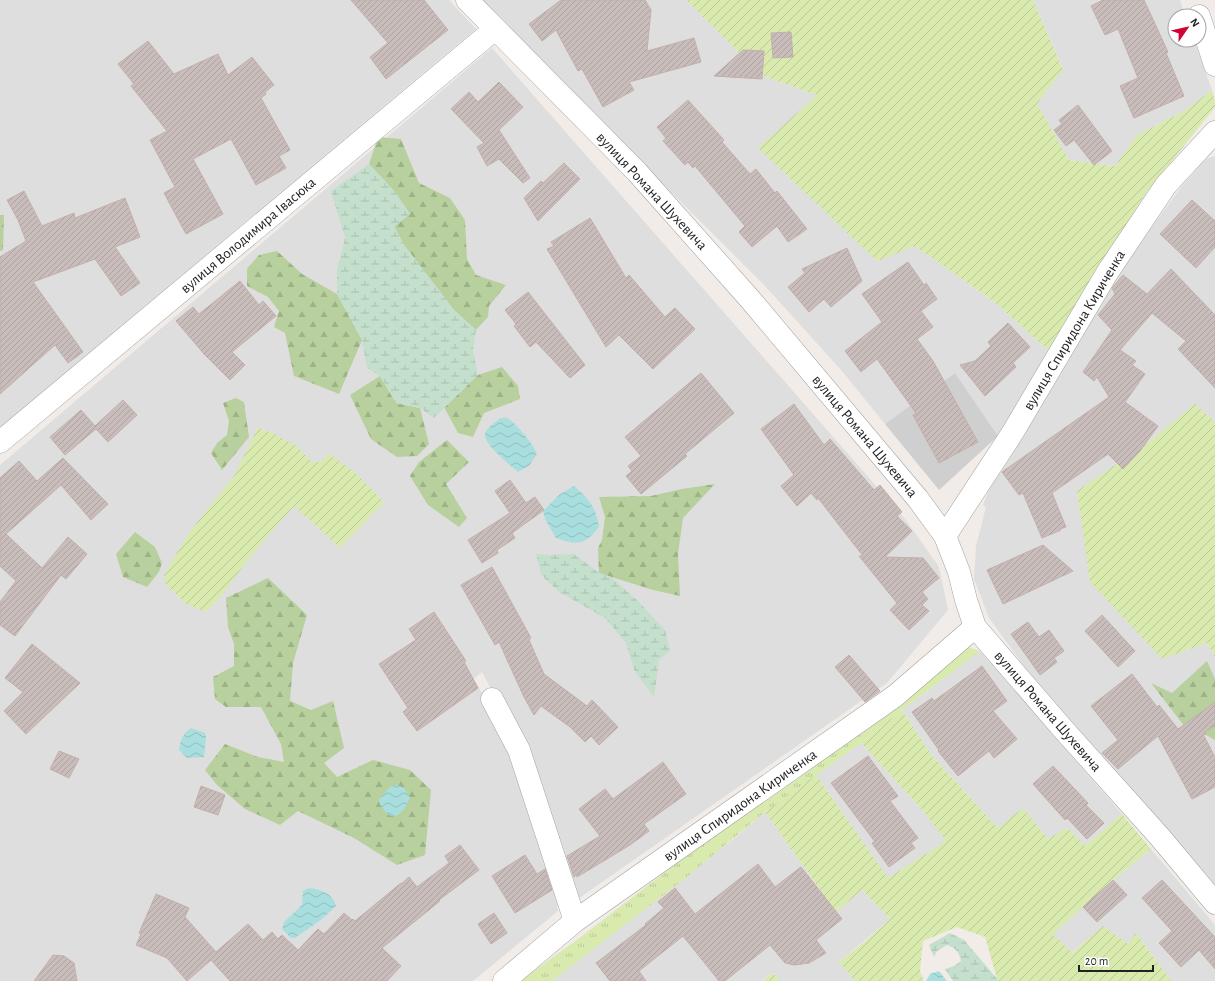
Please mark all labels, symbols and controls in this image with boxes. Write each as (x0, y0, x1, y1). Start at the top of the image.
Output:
north arrow (1167, 8, 1207, 48)
text: N (1188, 16, 1202, 29)
street label: вулиця Романа Шухевича (593, 130, 710, 253)
street label: вулиця Володимира Івасюка (178, 175, 319, 296)
street label: вулиця Спиридона Кириченка (1021, 248, 1128, 413)
street label: вулиця Романа Шухевича (809, 372, 920, 500)
street label: вулиця Романа Шухевича (991, 648, 1104, 775)
street label: вулиця Спиридона Кириченка (661, 747, 820, 864)
scale bar (1079, 947, 1153, 973)
text: 20 m (1085, 955, 1108, 967)

